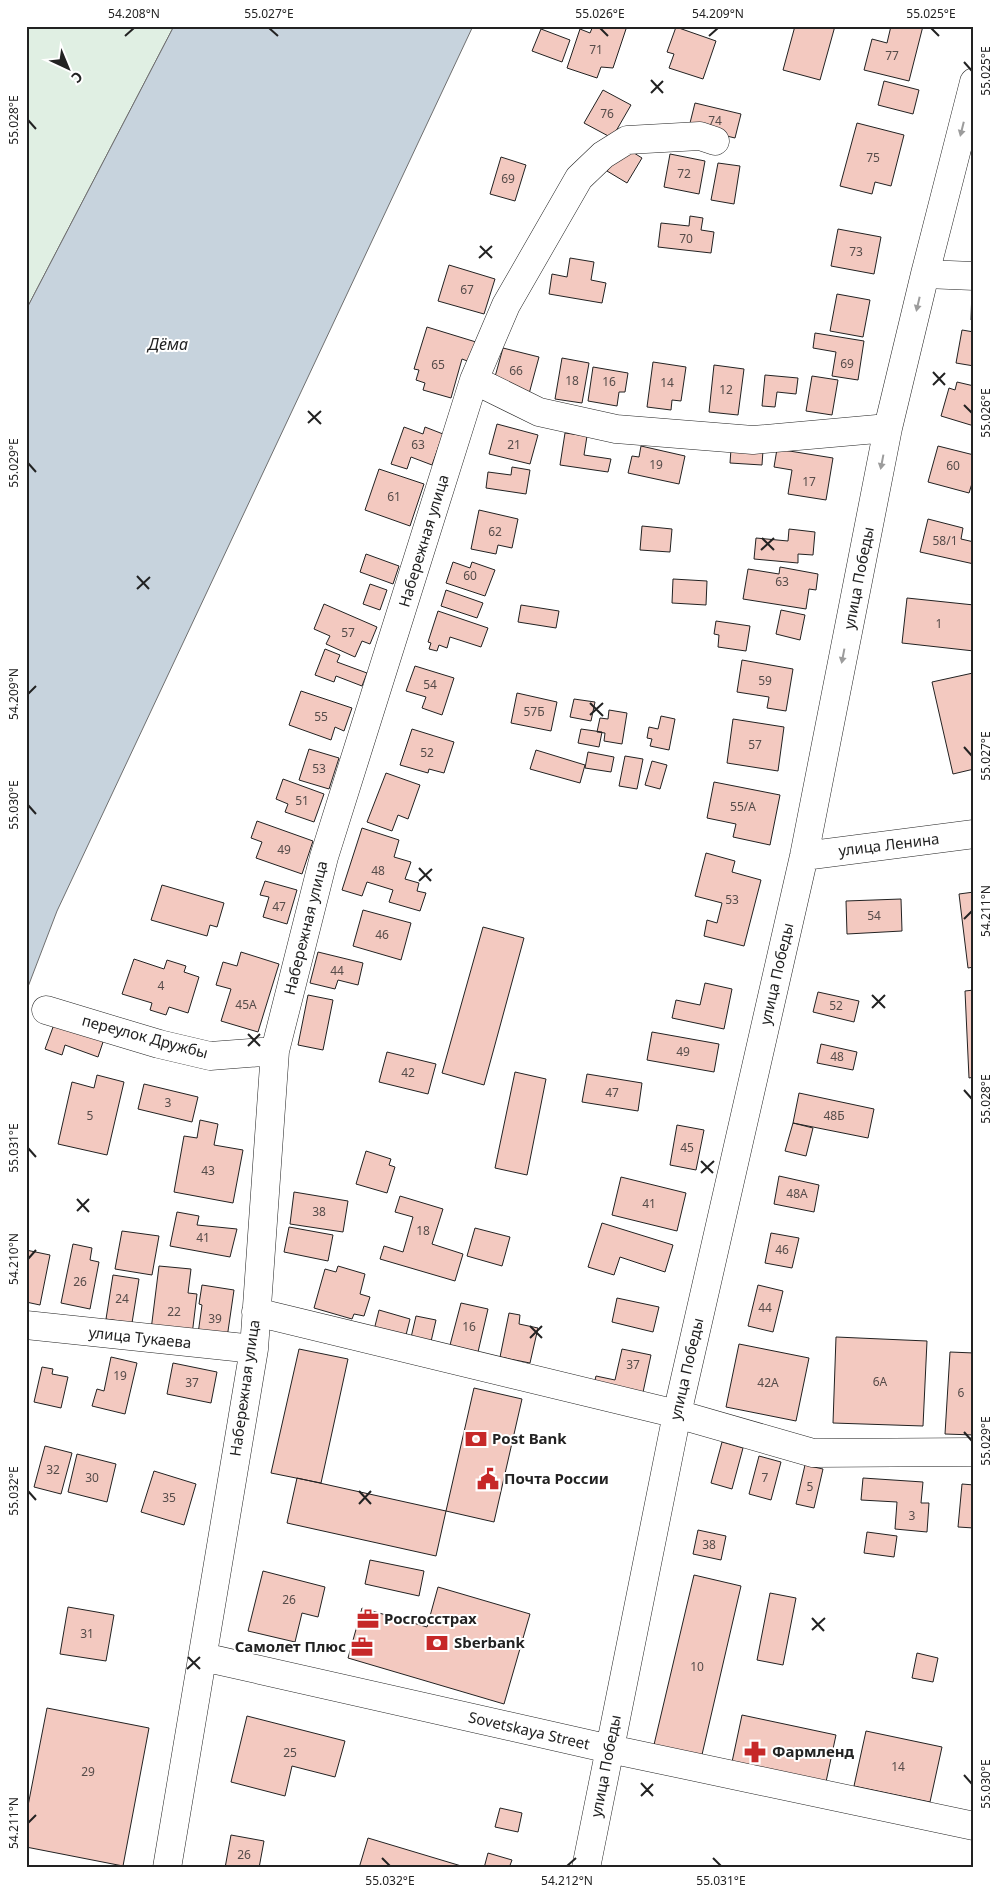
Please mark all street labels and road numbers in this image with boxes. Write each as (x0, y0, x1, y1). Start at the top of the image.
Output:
street label: Набережная улица (393, 472, 453, 610)
street label: улица Победы (838, 525, 878, 631)
street label: улица Ленина (837, 828, 940, 860)
street label: Набережная улица (279, 858, 331, 997)
street label: улица Победы (755, 921, 797, 1027)
street label: переулок Дружбы (80, 1010, 211, 1062)
street label: улица Победы (665, 1316, 707, 1422)
street label: Набережная улица (225, 1318, 264, 1457)
street label: улица Тукаева (88, 1322, 192, 1352)
street label: Sovetskaya Street (467, 1706, 592, 1754)
street label: улица Победы (585, 1713, 625, 1819)

